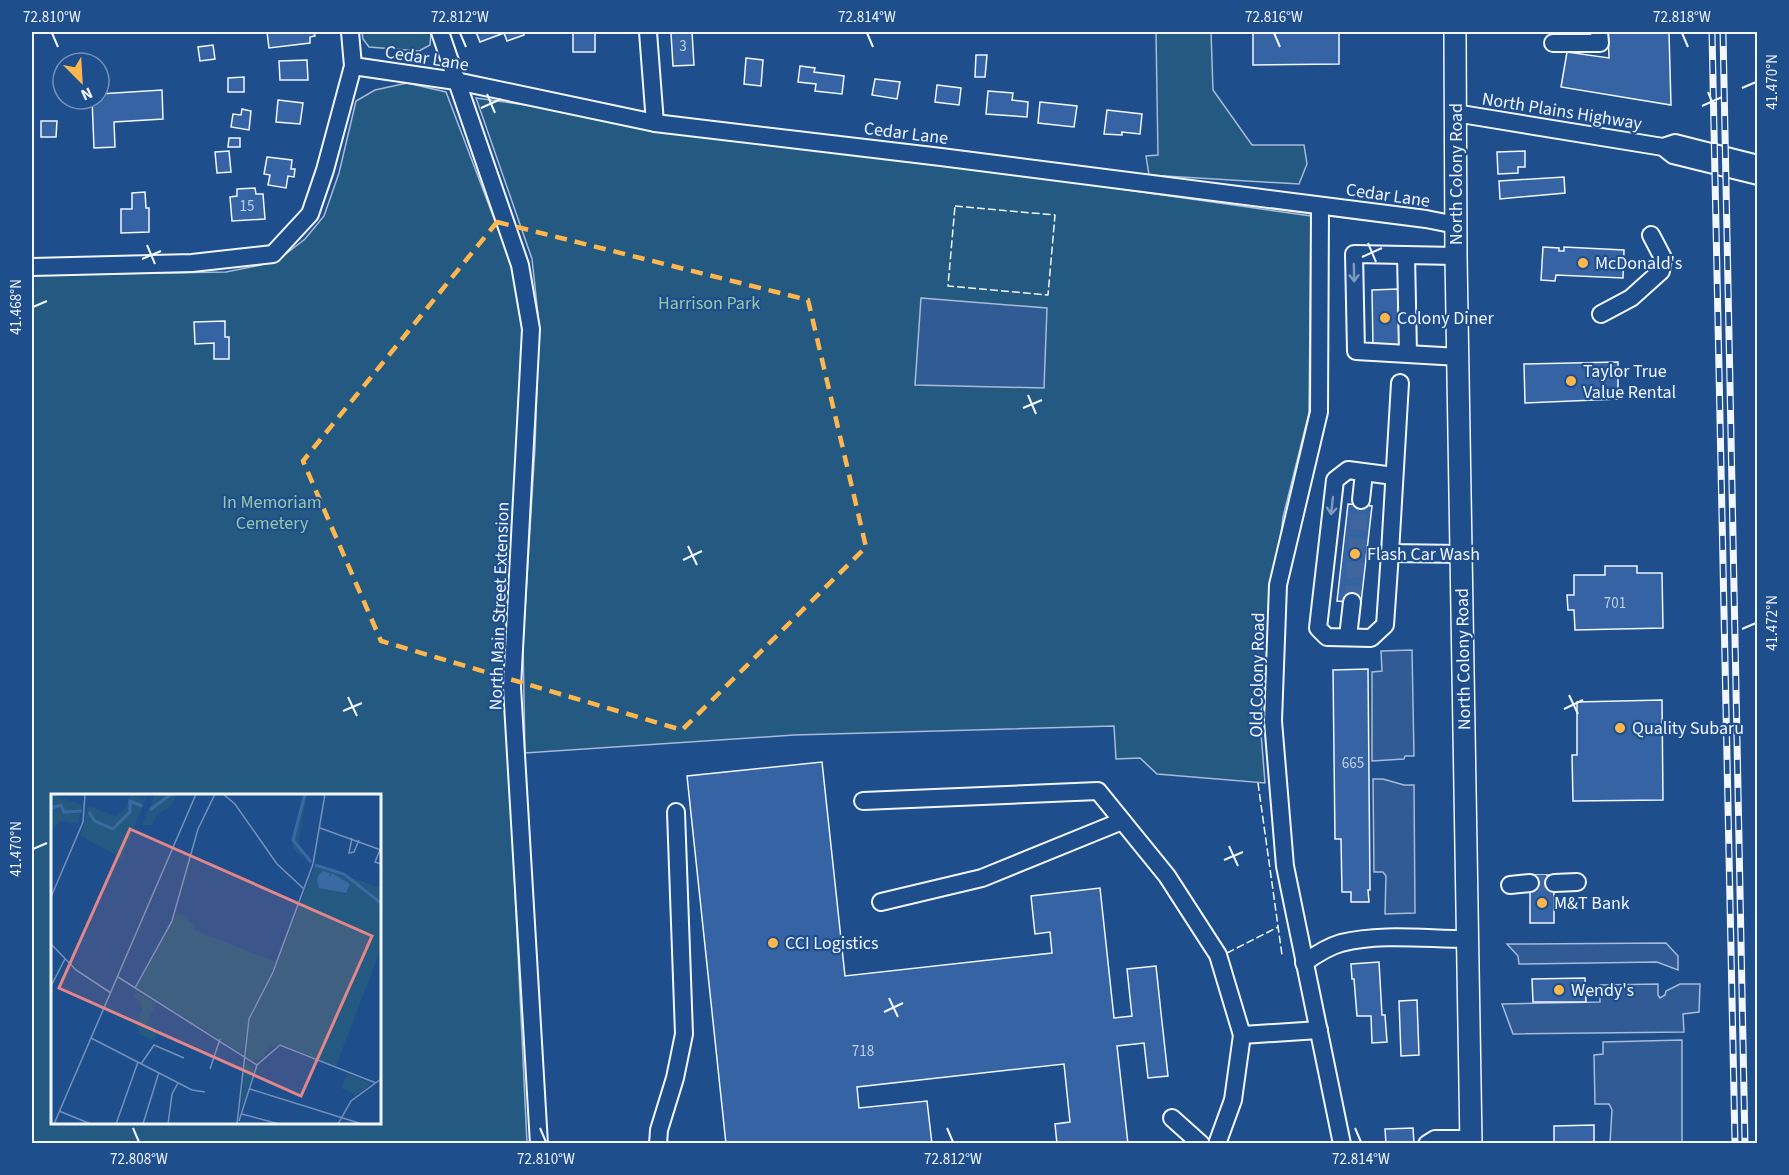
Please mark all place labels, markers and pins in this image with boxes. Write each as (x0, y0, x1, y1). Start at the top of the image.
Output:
place label: McDonald's (1595, 251, 1682, 276)
marker: McDonald's (1576, 256, 1590, 270)
place label: Colony Diner (1397, 306, 1495, 331)
marker: Colony Diner (1378, 311, 1392, 325)
place label: Taylor True Value Rental (1583, 359, 1676, 405)
marker: Taylor True Value Rental (1564, 374, 1578, 388)
place label: Flash Car Wash (1367, 542, 1480, 567)
marker: Flash Car Wash (1348, 547, 1362, 561)
place label: Quality Subaru (1632, 716, 1744, 741)
marker: Quality Subaru (1613, 721, 1627, 735)
place label: M&T Bank (1554, 891, 1630, 916)
marker: M&T Bank (1535, 896, 1549, 910)
place label: CCI Logistics (785, 931, 879, 956)
marker: CCI Logistics (766, 936, 780, 950)
place label: Wendy's (1571, 978, 1634, 1003)
marker: Wendy's (1552, 983, 1566, 997)

